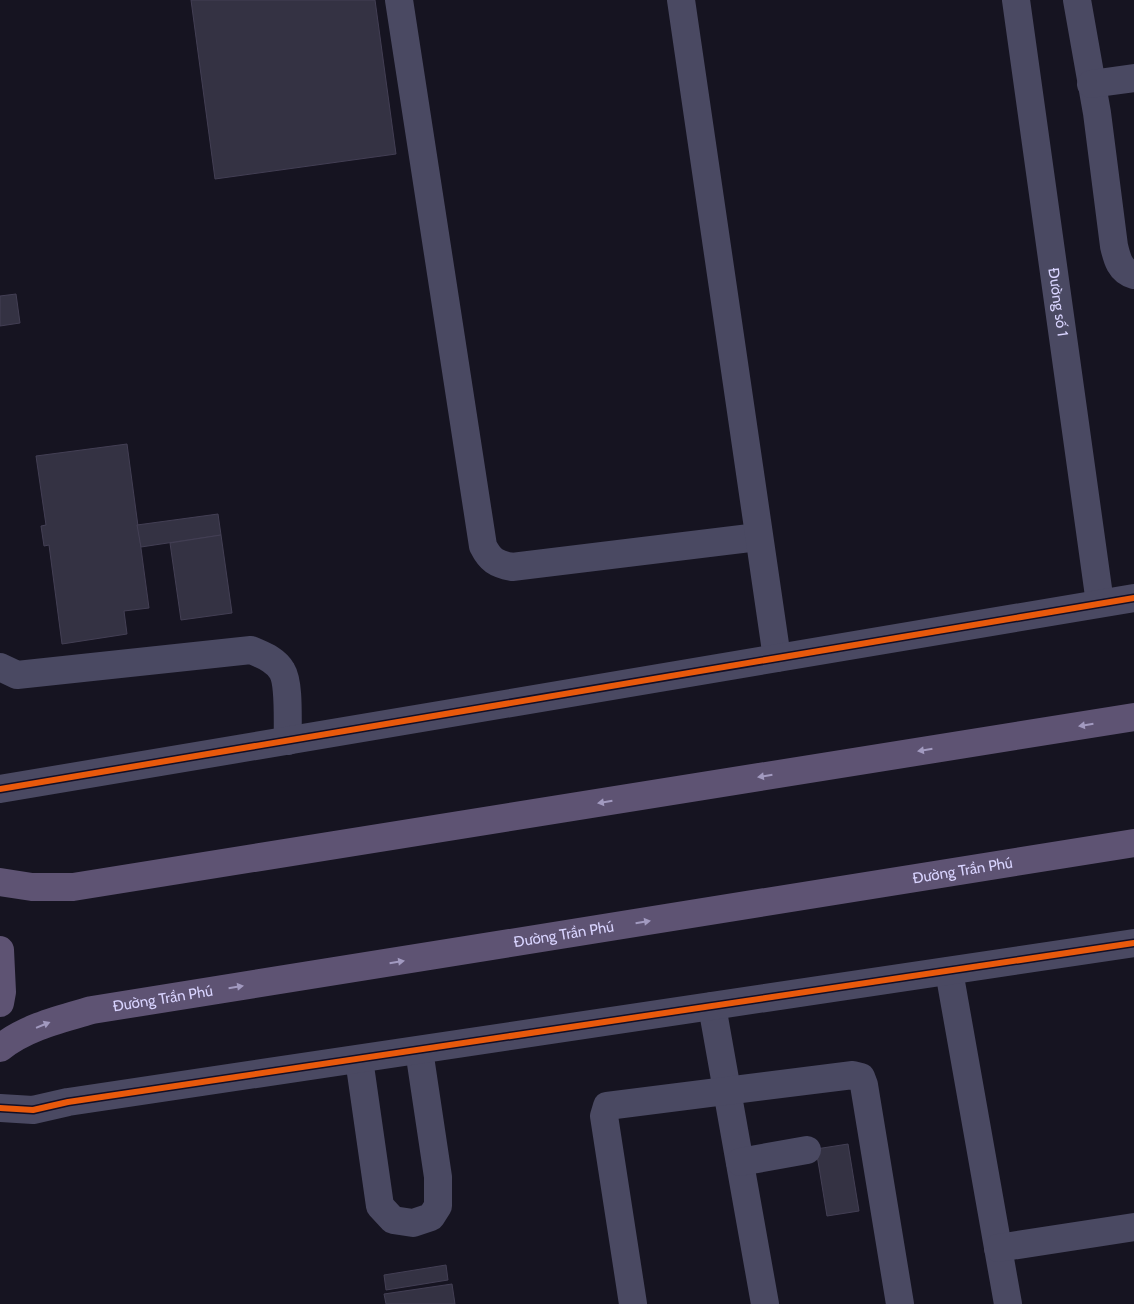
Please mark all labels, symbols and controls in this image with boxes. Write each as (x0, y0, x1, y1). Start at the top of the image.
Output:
street label: Đường số 1 (1044, 267, 1072, 338)
one-way arrow (1078, 721, 1094, 729)
one-way arrow (917, 747, 933, 755)
one-way arrow (757, 772, 773, 780)
one-way arrow (596, 798, 612, 806)
street label: Đường Trần Phú (911, 854, 1014, 887)
street label: Đường Trần Phú (512, 918, 615, 951)
one-way arrow (636, 918, 652, 926)
one-way arrow (389, 957, 405, 965)
street label: Đường Trần Phú (111, 982, 214, 1016)
one-way arrow (228, 983, 244, 991)
one-way arrow (36, 1021, 50, 1029)

